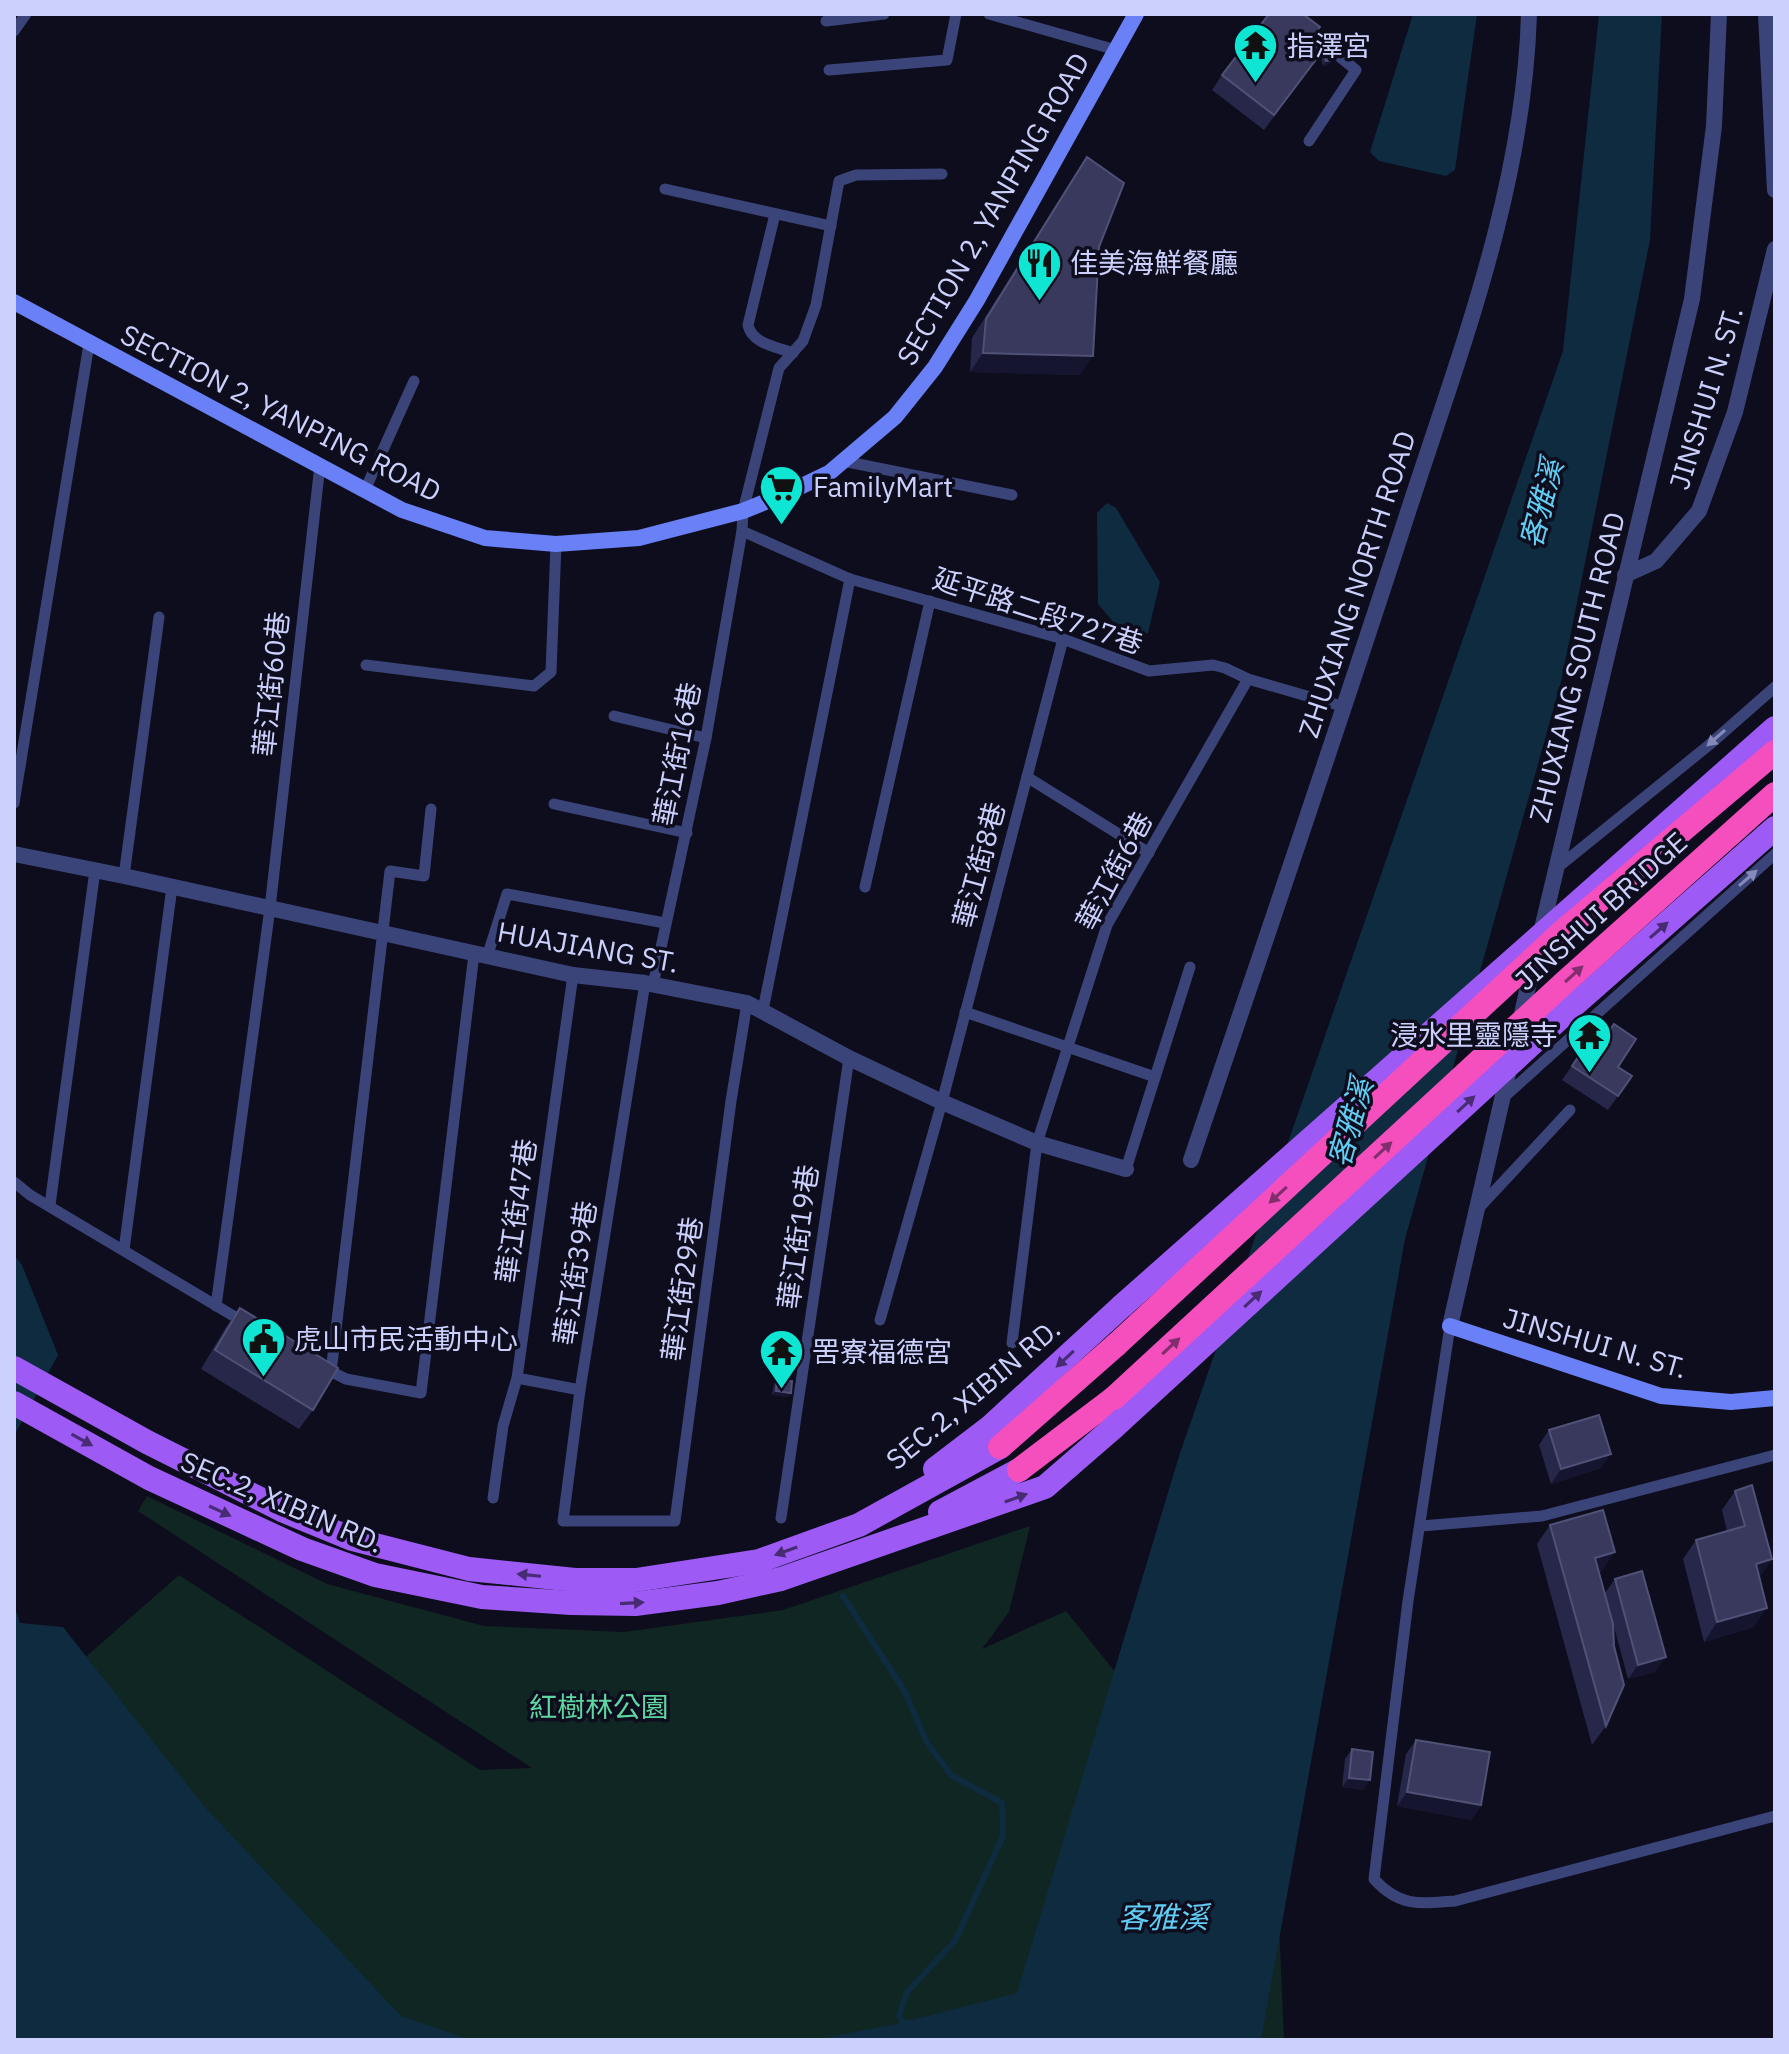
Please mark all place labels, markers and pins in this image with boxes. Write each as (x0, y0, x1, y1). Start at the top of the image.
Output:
temple icon: 指澤宮 (1232, 22, 1280, 85)
place label: 指澤宮 (1287, 27, 1371, 64)
restaurant icon: 佳美海鮮餐廳 (1015, 239, 1063, 302)
place label: 佳美海鮮餐廳 (1070, 244, 1238, 281)
supermarket icon: FamilyMart (758, 463, 806, 526)
place label: FamilyMart (813, 468, 953, 505)
temple icon: 浸水里靈隱寺 (1565, 1011, 1613, 1074)
place label: 浸水里靈隱寺 (1390, 1016, 1558, 1053)
public building icon: 虎山市民活動中心 (239, 1315, 287, 1378)
place label: 虎山市民活動中心 (294, 1320, 518, 1357)
temple icon: 罟寮福德宮 (757, 1328, 805, 1391)
place label: 罟寮福德宮 (812, 1333, 952, 1370)

